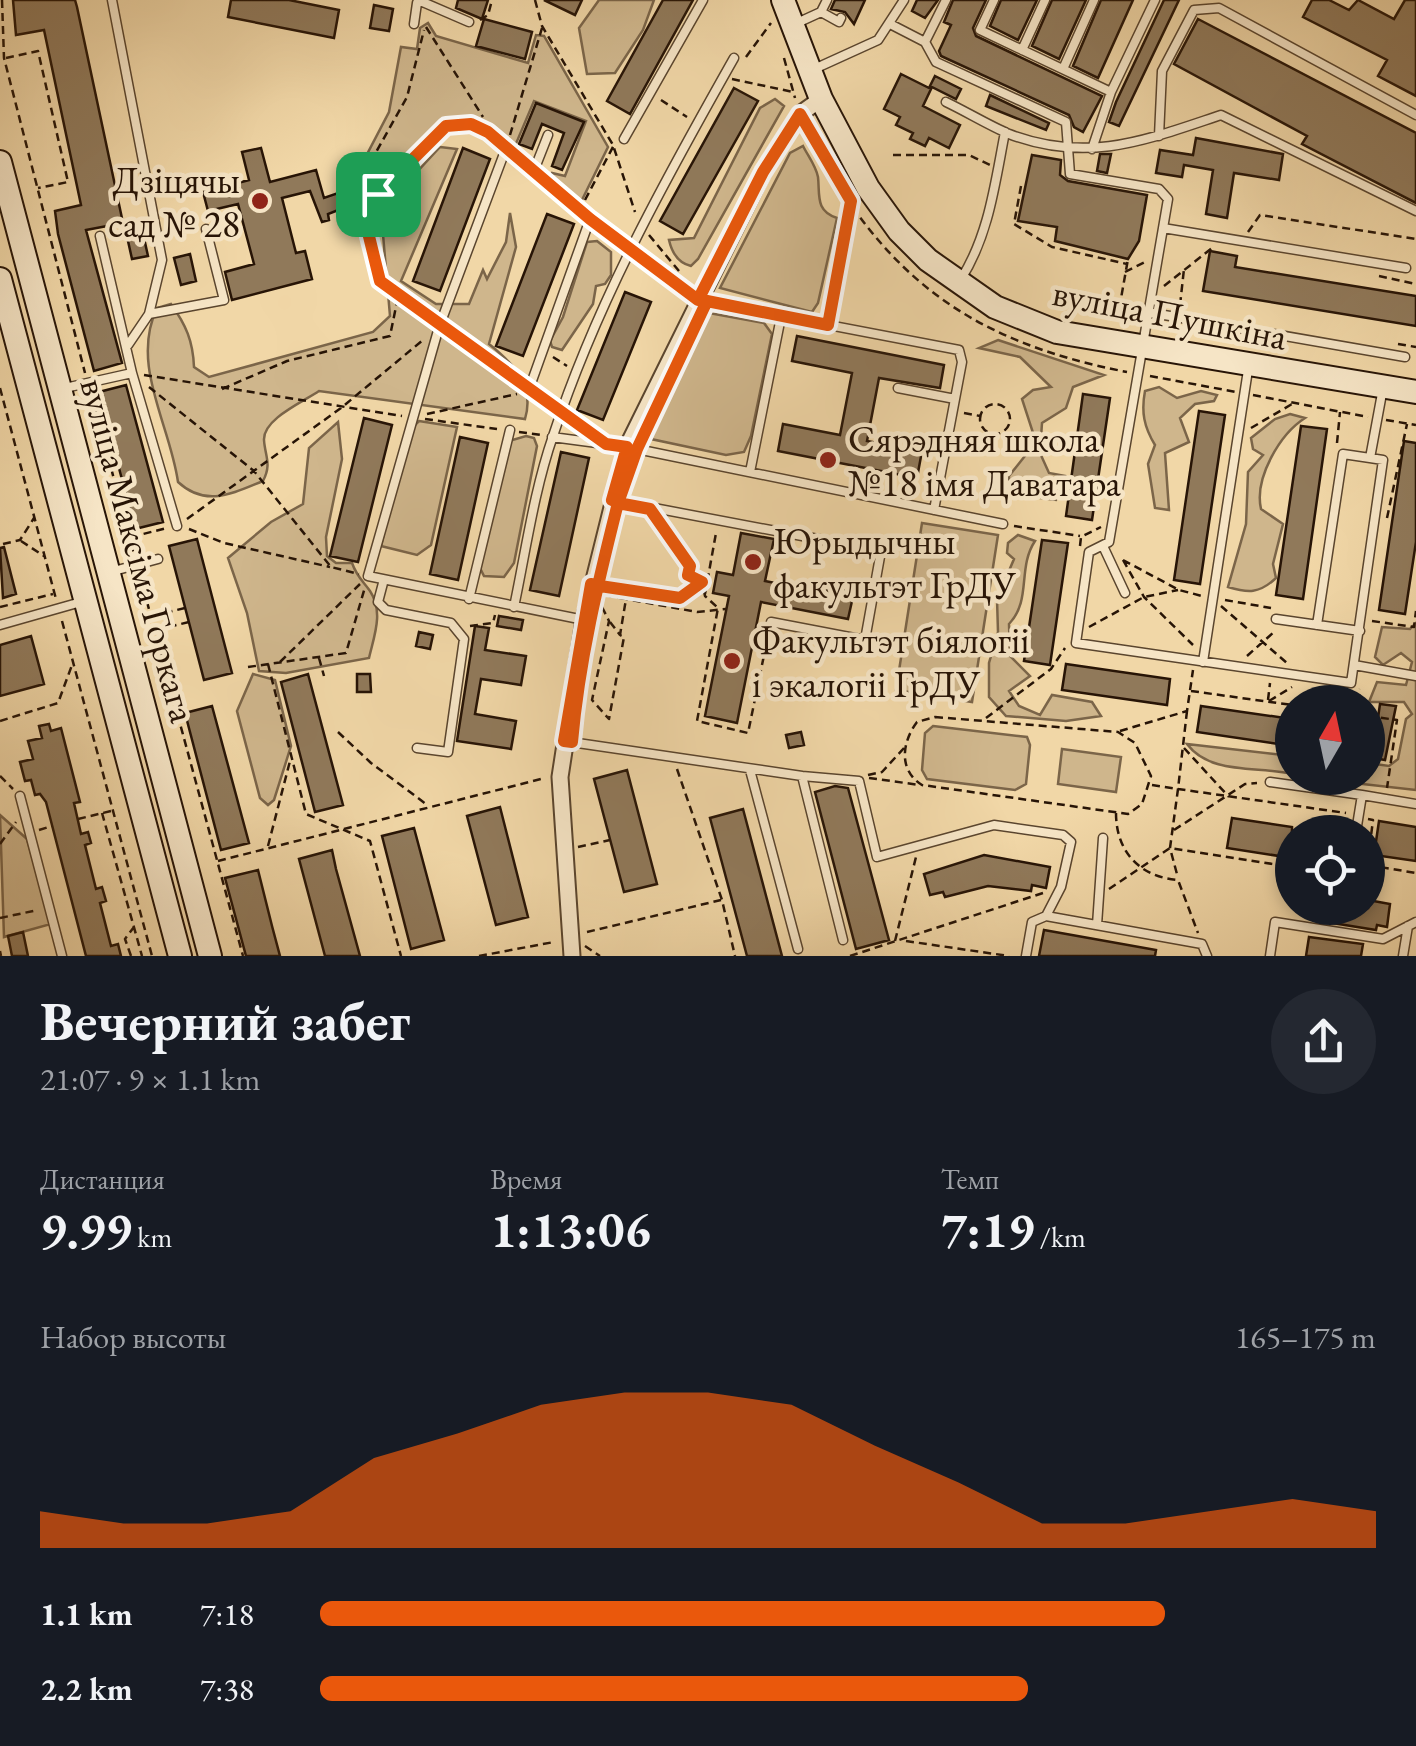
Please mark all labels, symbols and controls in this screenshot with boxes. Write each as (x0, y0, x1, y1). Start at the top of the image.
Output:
pin (336, 152, 421, 237)
place label: Дзіцячы сад № 28 (108, 155, 240, 248)
icon: arrive (351, 167, 406, 222)
marker: Дзіцячы сад № 28 (249, 190, 271, 212)
street label: вуліца Пушкіна (1049, 267, 1292, 361)
street label: вуліца Максіма Горкага (69, 372, 209, 728)
place label: Сярэдняя школа №18 імя Даватара (848, 414, 1122, 507)
marker: Сярэдняя школа №18 імя Даватара (817, 449, 839, 471)
place label: Юрыдычны факультэт ГрДУ (773, 516, 1017, 609)
marker: Юрыдычны факультэт ГрДУ (742, 551, 764, 573)
place label: Факультэт біялогіі і экалогіі ГрДУ (752, 615, 1030, 708)
marker: Факультэт біялогіі і экалогіі ГрДУ (721, 650, 743, 672)
north arrow (1275, 685, 1385, 795)
map controls (1275, 685, 1385, 925)
button: locate (1275, 815, 1385, 925)
text: Вечерний забег (40, 985, 410, 1056)
button: share (1271, 989, 1376, 1094)
text: 21:07 · 9 × 1.1 km (40, 1058, 260, 1100)
text: Дистанция (40, 1161, 165, 1197)
text: Время (490, 1161, 562, 1197)
text: Темп (941, 1161, 999, 1197)
text: 9.99 (40, 1197, 132, 1262)
text: 1:13:06 (490, 1197, 651, 1262)
text: 7:19 (941, 1197, 1034, 1262)
text: km (132, 1219, 172, 1255)
text: /km (1034, 1219, 1086, 1255)
text: Набор высоты (40, 1316, 226, 1358)
text: 165–175 m (1235, 1316, 1376, 1358)
text: 1.1 km (40, 1593, 133, 1635)
text: 7:18 (200, 1593, 254, 1635)
text: 2.2 km (40, 1668, 133, 1710)
text: 7:38 (200, 1668, 254, 1710)

